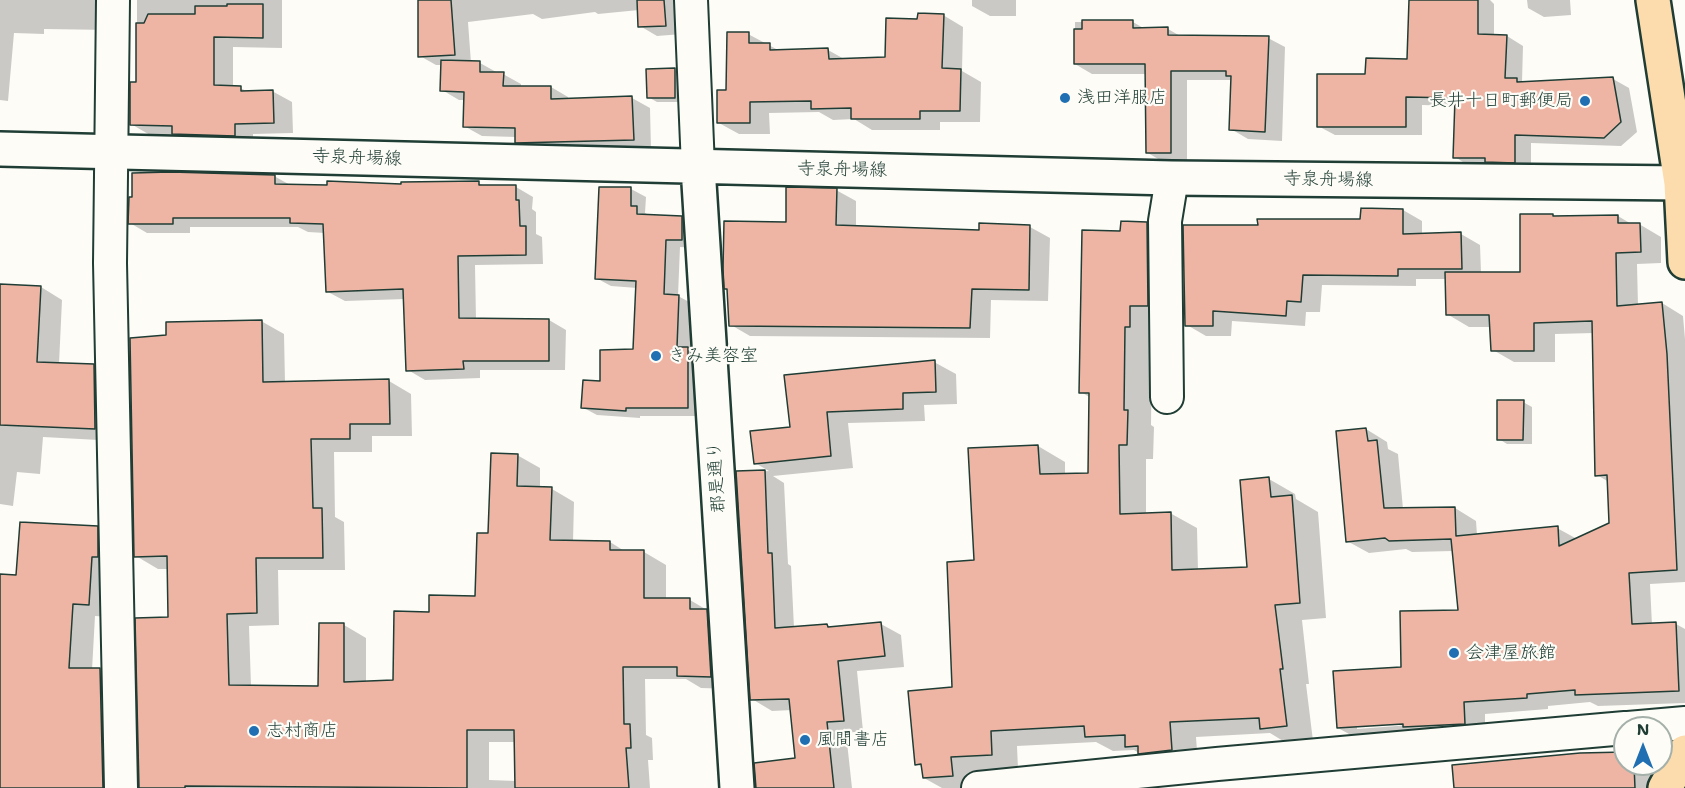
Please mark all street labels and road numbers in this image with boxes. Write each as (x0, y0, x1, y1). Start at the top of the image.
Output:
street label: 寺泉舟場線 (312, 146, 402, 170)
street label: 寺泉舟場線 (797, 158, 887, 182)
street label: 寺泉舟場線 (1283, 168, 1373, 192)
street label: 郡是通り (704, 440, 730, 514)

